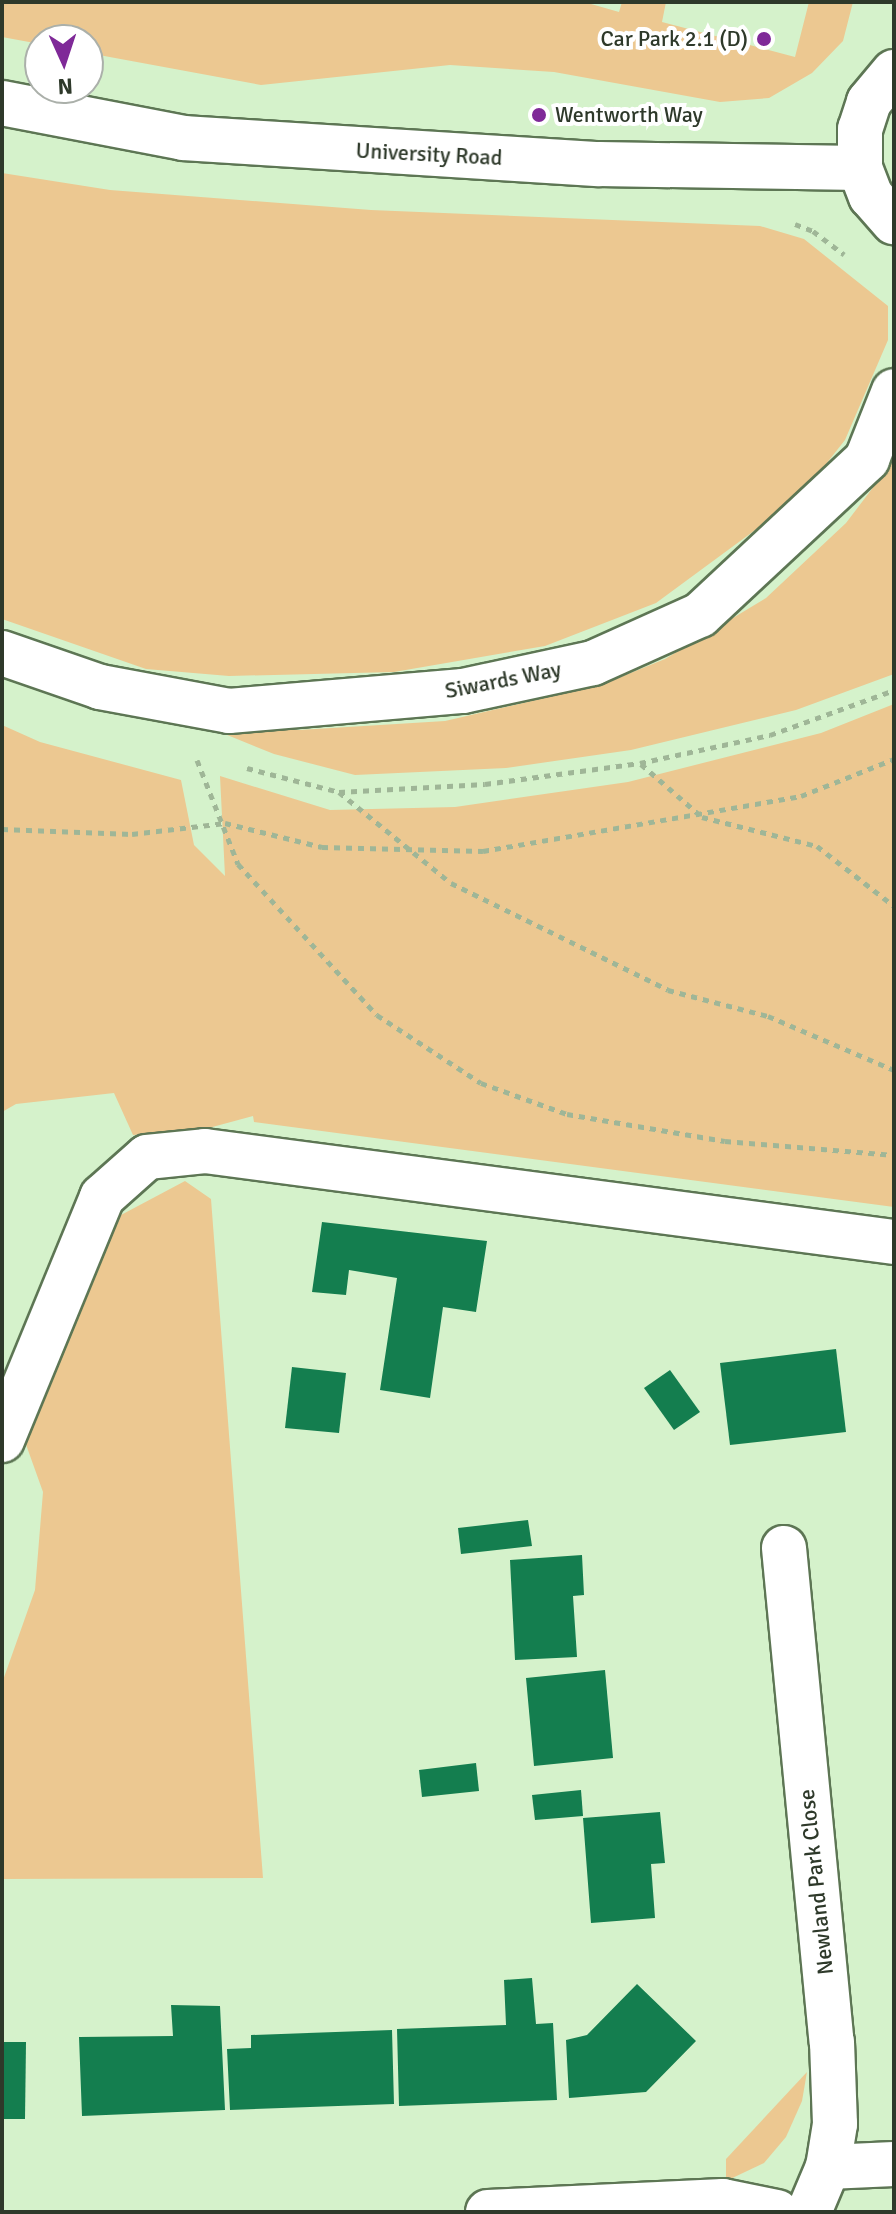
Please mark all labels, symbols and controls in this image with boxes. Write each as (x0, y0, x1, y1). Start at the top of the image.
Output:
north arrow (24, 24, 104, 104)
place label: Car Park 2.1 (D) (600, 26, 748, 52)
marker: Car Park 2.1 (D) (755, 30, 773, 48)
text: N (57, 73, 74, 100)
place label: Wentworth Way (555, 102, 703, 128)
marker: Wentworth Way (530, 106, 548, 124)
street label: University Road (355, 137, 503, 171)
street label: Siwards Way (443, 656, 563, 704)
street label: Newland Park Close (793, 1788, 839, 1976)

